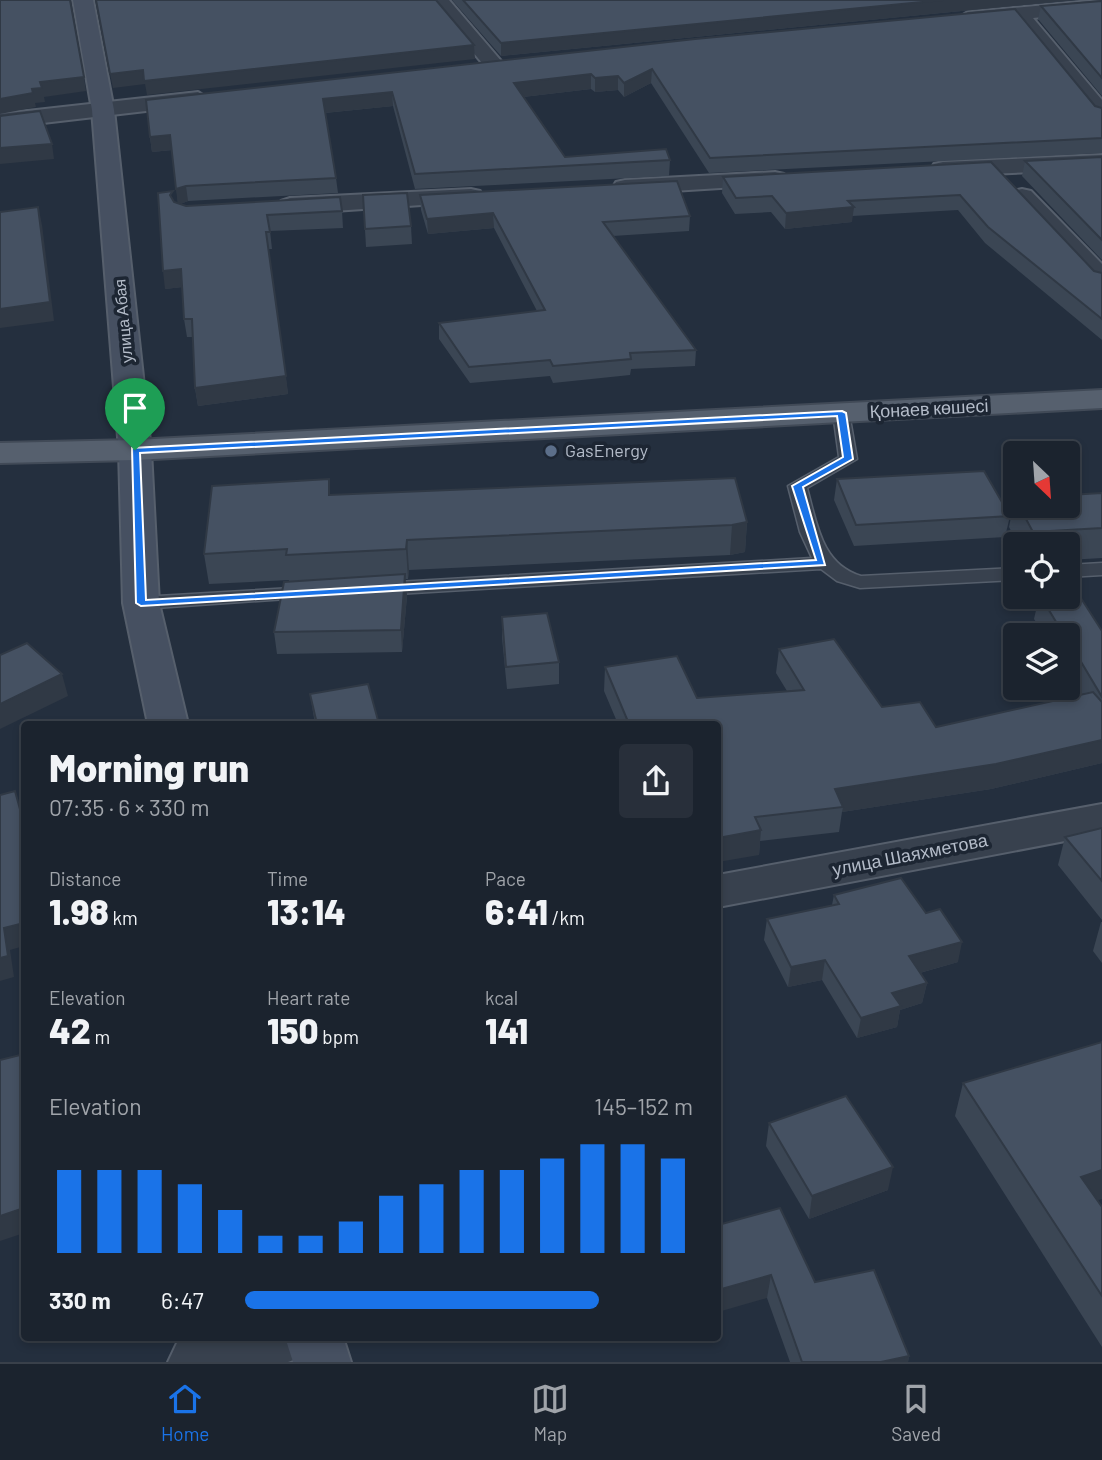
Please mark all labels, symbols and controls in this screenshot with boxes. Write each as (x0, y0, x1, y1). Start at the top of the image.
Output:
street label: улица Абая (109, 278, 136, 364)
pin (105, 378, 165, 450)
icon: arrive (116, 389, 154, 427)
street label: Қонаев көшесі (869, 394, 989, 422)
place label: GasEnergy (565, 439, 648, 461)
north arrow (1003, 441, 1080, 518)
map controls (1003, 441, 1080, 700)
marker: GasEnergy (543, 443, 559, 459)
button: locate (1003, 532, 1080, 609)
button: layers (1003, 623, 1080, 700)
text: Morning run (49, 744, 249, 790)
button: share (619, 744, 693, 818)
text: 07:35 · 6 × 330 m (49, 793, 209, 821)
street label: улица Шаяхметова (830, 828, 990, 880)
text: Distance (49, 867, 121, 890)
text: Time (267, 867, 308, 890)
text: Pace (485, 867, 526, 890)
text: 1.98 (49, 890, 109, 932)
text: 13:14 (267, 890, 346, 932)
text: 6:41 (485, 890, 548, 932)
text: km (109, 906, 138, 929)
text: /km (548, 906, 585, 929)
text: Elevation (49, 986, 126, 1009)
text: Heart rate (267, 986, 350, 1009)
text: kcal (485, 986, 518, 1009)
text: 42 (49, 1009, 91, 1051)
text: 150 (267, 1009, 319, 1051)
text: 141 (485, 1009, 528, 1051)
text: m (91, 1025, 110, 1048)
text: bpm (319, 1025, 359, 1048)
text: Elevation (49, 1092, 142, 1120)
text: 145–152 m (594, 1092, 693, 1120)
text: 330 m (49, 1286, 111, 1314)
text: 6:47 (161, 1286, 204, 1314)
tab: Home (161, 1380, 209, 1445)
tab: Map (531, 1380, 569, 1445)
tab: Saved (891, 1380, 941, 1445)

